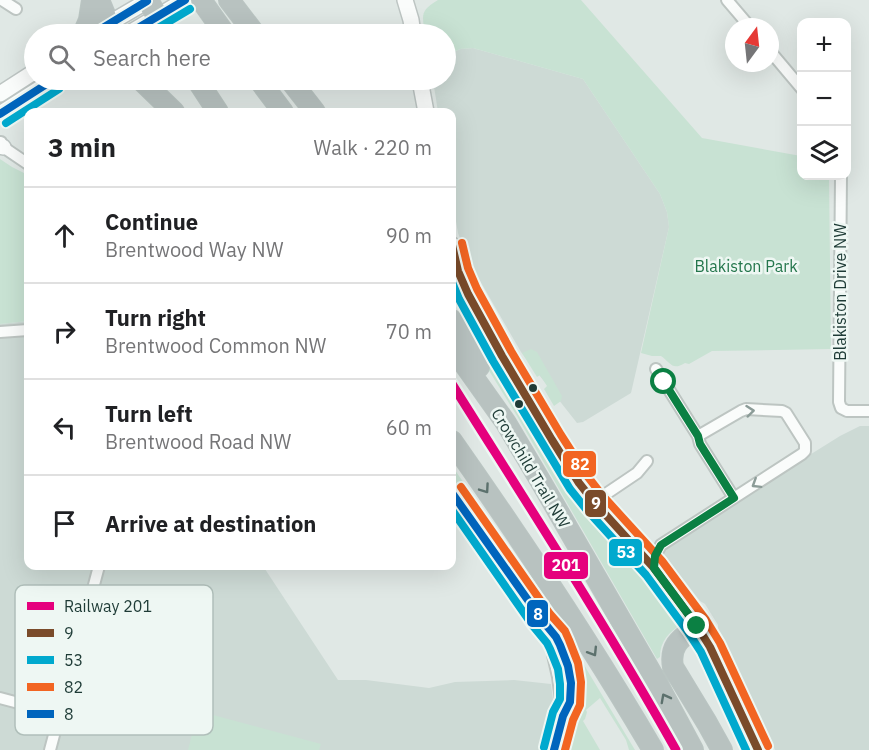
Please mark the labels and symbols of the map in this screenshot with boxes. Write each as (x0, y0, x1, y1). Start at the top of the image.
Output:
north arrow (725, 18, 779, 72)
street label: Blakiston Drive NW (830, 223, 850, 361)
park label: Blakiston Park (694, 256, 798, 276)
route start (650, 368, 676, 394)
unlabelled marker (527, 382, 539, 394)
unlabelled marker (513, 398, 525, 410)
street label: Crowchild Trail NW (487, 405, 575, 531)
one-way arrow (745, 405, 755, 418)
line badge: 82 (562, 450, 597, 478)
text: 82 (570, 454, 590, 474)
one-way arrow (752, 477, 763, 488)
one-way arrow (478, 483, 489, 494)
line badge: 9 (584, 489, 607, 518)
text: 9 (591, 493, 601, 513)
line badge: 53 (608, 538, 643, 567)
text: 53 (616, 542, 636, 562)
line badge: 201 (543, 551, 589, 580)
text: 201 (552, 555, 581, 575)
legend (15, 585, 213, 735)
text: Railway 201 (64, 596, 152, 616)
line badge: 8 (526, 599, 549, 628)
text: 8 (533, 604, 543, 624)
route end (683, 612, 709, 638)
text: 9 (64, 623, 74, 643)
one-way arrow (585, 646, 597, 656)
text: 53 (64, 650, 83, 670)
text: 82 (64, 677, 83, 697)
one-way arrow (661, 694, 672, 705)
text: 8 (64, 704, 74, 724)

